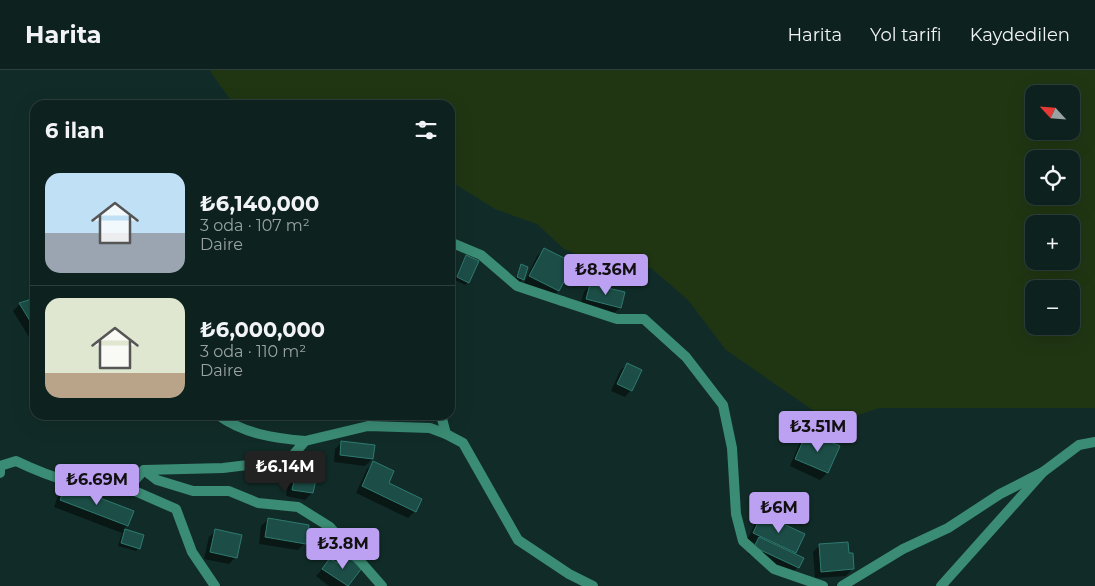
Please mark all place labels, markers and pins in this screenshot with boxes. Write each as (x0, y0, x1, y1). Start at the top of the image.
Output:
pin: ₺8.36M (565, 254, 647, 296)
pin: ₺3.51M (777, 410, 859, 453)
pin: ₺6.14M (244, 450, 326, 493)
pin: ₺6.69M (56, 464, 138, 506)
pin: ₺6M (755, 492, 803, 534)
pin: ₺3.8M (308, 528, 378, 570)

